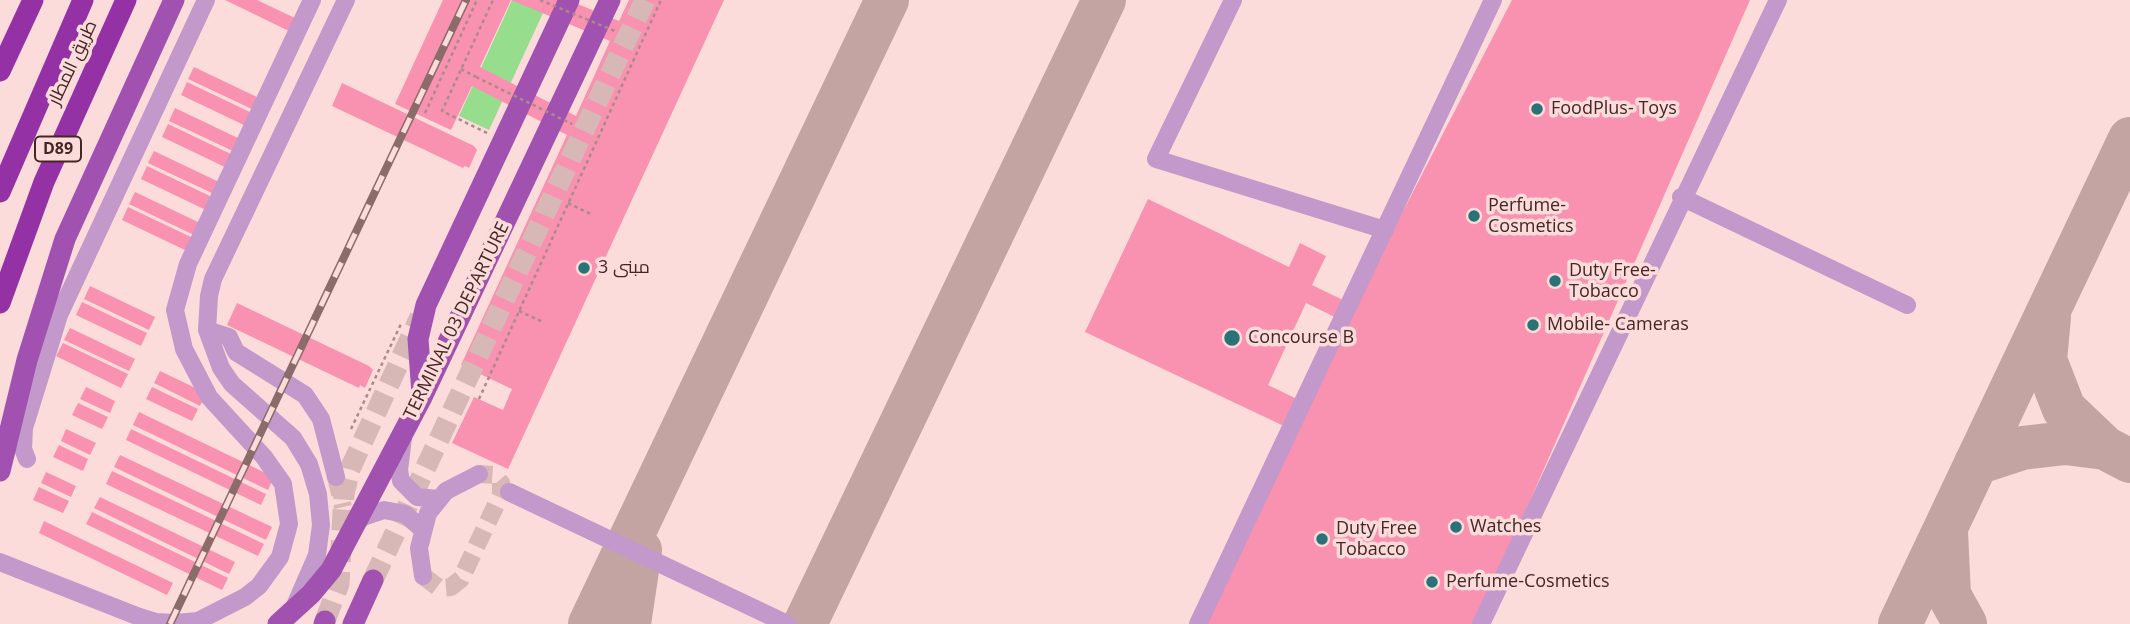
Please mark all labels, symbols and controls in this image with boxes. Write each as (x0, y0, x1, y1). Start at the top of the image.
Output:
street label: طريق المطار (44, 17, 102, 109)
place label: FoodPlus- Toys (1551, 98, 1677, 120)
marker: FoodPlus- Toys (1529, 101, 1545, 117)
road number: D89 (35, 136, 81, 162)
place label: Perfume- Cosmetics (1488, 195, 1574, 238)
marker: Perfume- Cosmetics (1466, 208, 1482, 224)
street label: TERMINAL 03 DEPARTURE (400, 219, 514, 423)
place label: مبنى 3 (598, 257, 650, 279)
marker: مبنى 3 (576, 260, 592, 276)
place label: Duty Free- Tobacco (1569, 260, 1656, 302)
marker: Duty Free- Tobacco (1547, 273, 1563, 289)
place label: Mobile- Cameras (1547, 314, 1689, 336)
marker: Mobile- Cameras (1525, 317, 1541, 333)
place label: Concourse B (1248, 327, 1354, 349)
marker: Concourse B (1222, 328, 1242, 348)
place label: Watches (1470, 516, 1541, 538)
place label: Duty Free Tobacco (1336, 518, 1417, 560)
marker: Watches (1448, 519, 1464, 535)
marker: Duty Free Tobacco (1314, 531, 1330, 547)
place label: Perfume-Cosmetics (1446, 571, 1610, 593)
marker: Perfume-Cosmetics (1424, 574, 1440, 590)

